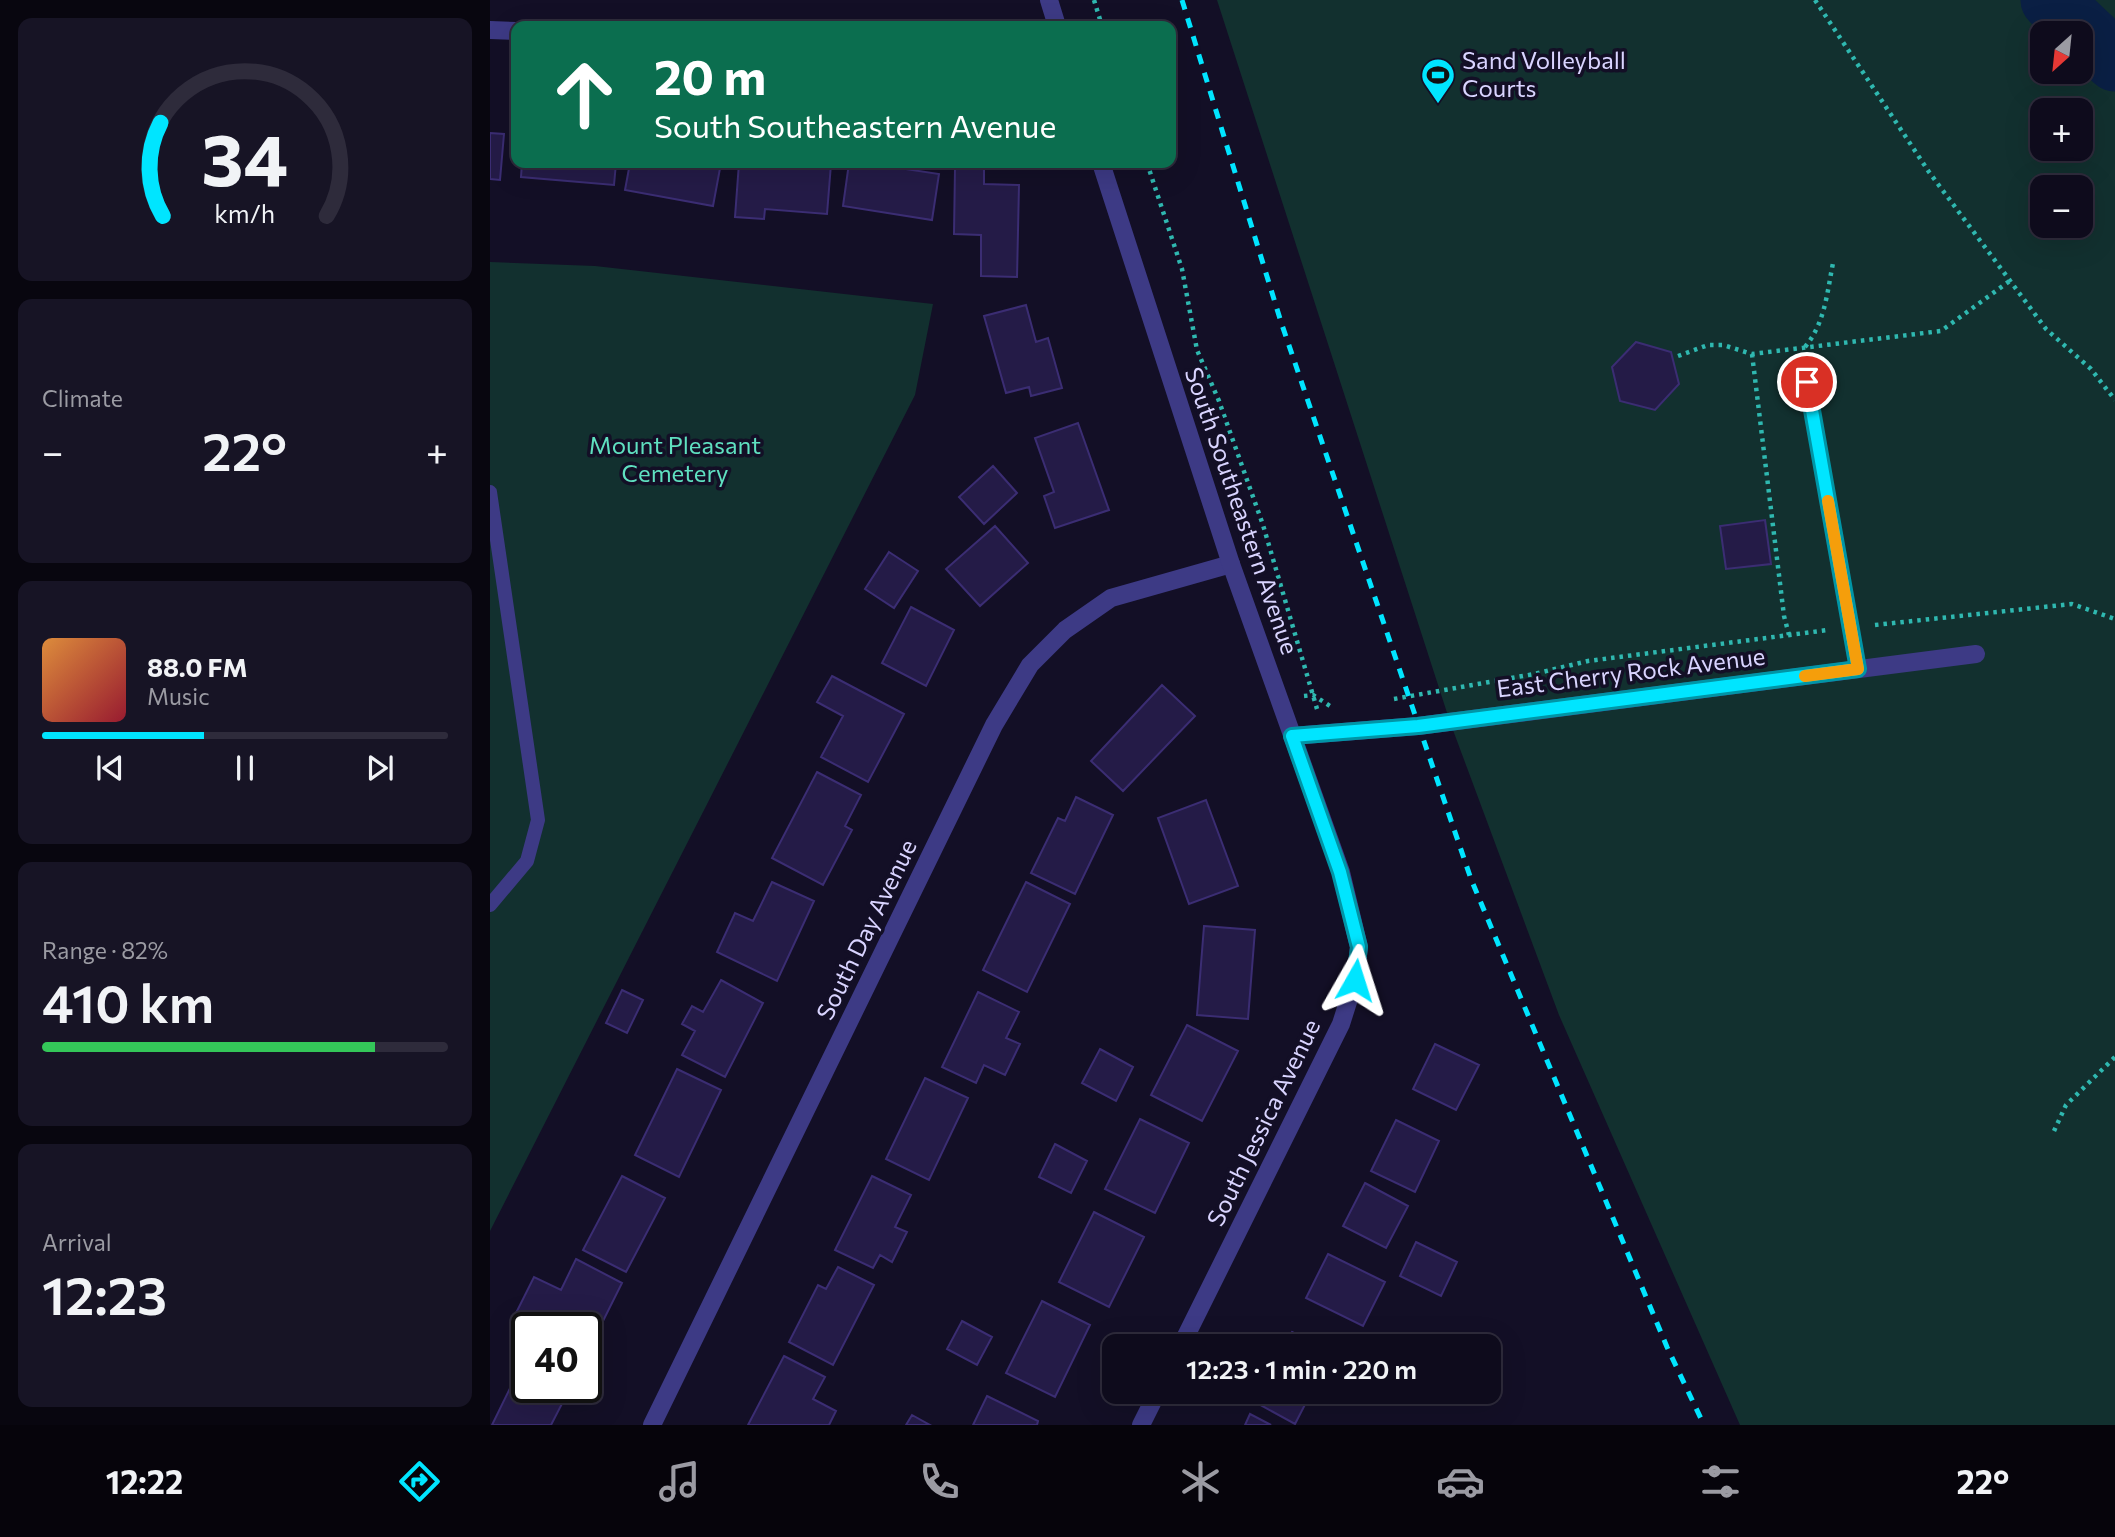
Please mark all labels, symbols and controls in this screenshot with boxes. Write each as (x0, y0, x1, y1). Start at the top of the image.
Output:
north arrow (2030, 21, 2093, 84)
map controls (2030, 21, 2093, 238)
text: 20 m (654, 45, 766, 105)
place label: Sand Volleyball Courts (1462, 45, 1626, 102)
icon: ahead (539, 49, 630, 140)
sports icon: Sand Volleyball Courts (1419, 56, 1457, 105)
button: + (2030, 98, 2093, 161)
text: South Southeastern Avenue (654, 105, 1056, 145)
text: 34 (201, 112, 289, 201)
button: − (2030, 175, 2093, 238)
text: km/h (215, 198, 275, 228)
pin (1777, 352, 1837, 412)
street label: South Southeastern Avenue (1180, 363, 1305, 658)
icon: arrive (1788, 363, 1826, 401)
text: Climate (42, 384, 123, 412)
text: 22° (202, 418, 287, 482)
text: − (42, 427, 64, 474)
text: + (426, 427, 448, 474)
park label: Mount Pleasant Cemetery (589, 430, 761, 487)
street label: East Cherry Rock Avenue (1495, 641, 1767, 702)
text: 88.0 FM (147, 651, 248, 682)
text: Music (147, 682, 210, 710)
icon: previous (91, 749, 129, 787)
icon: pause (226, 749, 264, 787)
icon: next (361, 749, 399, 787)
street label: South Day Avenue (809, 834, 922, 1024)
text: Range · 82% (42, 936, 168, 964)
position arrow (1318, 943, 1392, 1017)
text: 410 km (42, 970, 214, 1034)
street label: South Jessica Avenue (1200, 1014, 1325, 1231)
text: Arrival (42, 1228, 112, 1256)
text: 12:23 (42, 1262, 167, 1326)
speed limit sign: 40 (511, 1312, 602, 1403)
text: 12:23 · 1 min · 220 m (1186, 1353, 1417, 1384)
icon: directions (395, 1457, 444, 1506)
icon: music (655, 1457, 704, 1506)
icon: phone (915, 1457, 964, 1506)
icon: climate (1176, 1457, 1225, 1506)
icon: car (1436, 1457, 1485, 1506)
icon: filters (1696, 1457, 1745, 1506)
text: 12:22 (106, 1461, 183, 1501)
text: 22° (1957, 1461, 2009, 1501)

